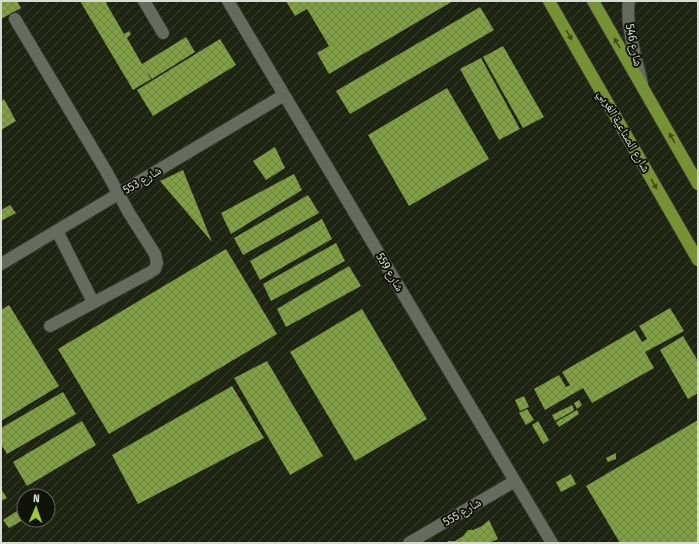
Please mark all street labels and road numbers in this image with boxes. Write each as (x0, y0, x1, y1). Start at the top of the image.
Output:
street label: شارع 546 (622, 23, 645, 68)
street label: شارع الصناعية الغربي (592, 88, 653, 176)
street label: شارع 553 (120, 163, 164, 198)
street label: شارع 559 (372, 250, 407, 294)
street label: شارع 555 (440, 495, 484, 530)

